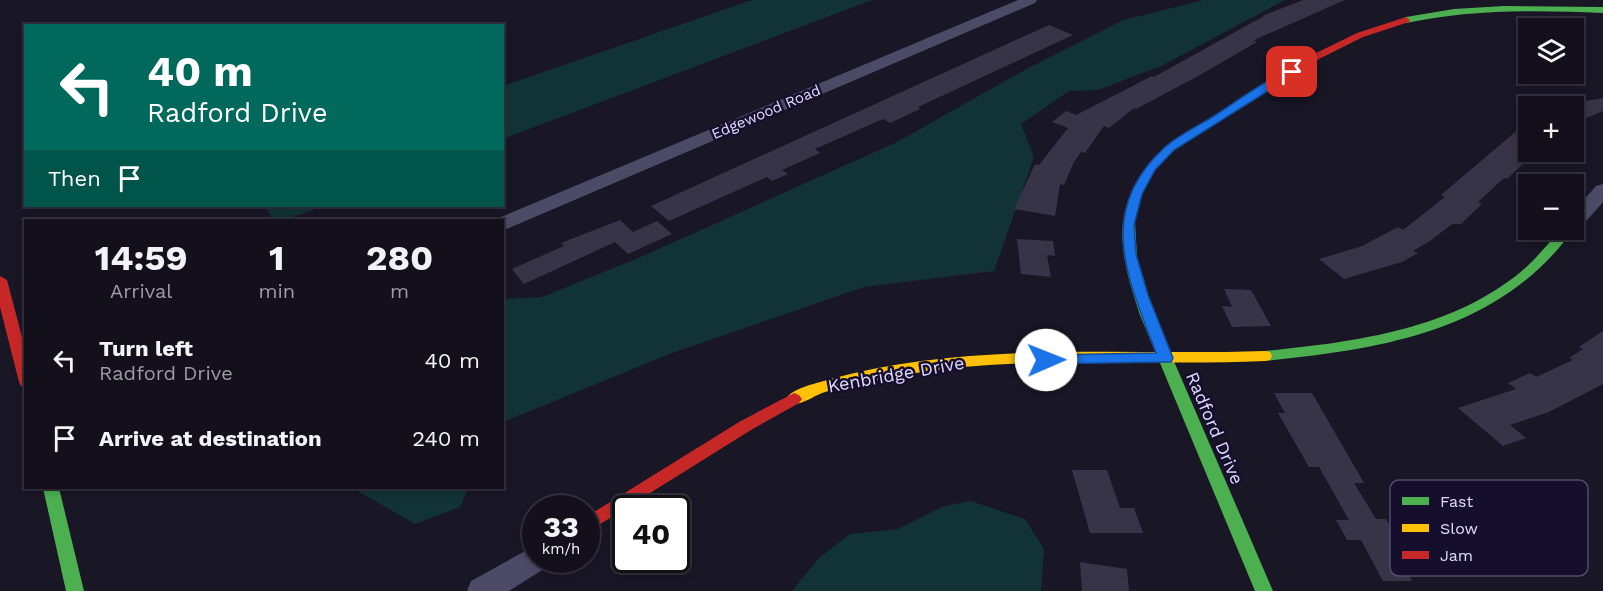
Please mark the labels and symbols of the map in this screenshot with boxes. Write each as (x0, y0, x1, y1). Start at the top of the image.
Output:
pin (1266, 46, 1317, 97)
street label: Edgewood Road (709, 81, 823, 143)
position arrow (1014, 328, 1078, 392)
street label: Kenbridge Drive (826, 352, 966, 396)
street label: Radford Drive (1182, 369, 1248, 487)
legend (1390, 480, 1588, 576)
text: Fast (1440, 492, 1473, 511)
speed limit sign: 40 (612, 495, 690, 573)
text: Slow (1440, 519, 1478, 538)
text: Jam (1440, 546, 1473, 565)

